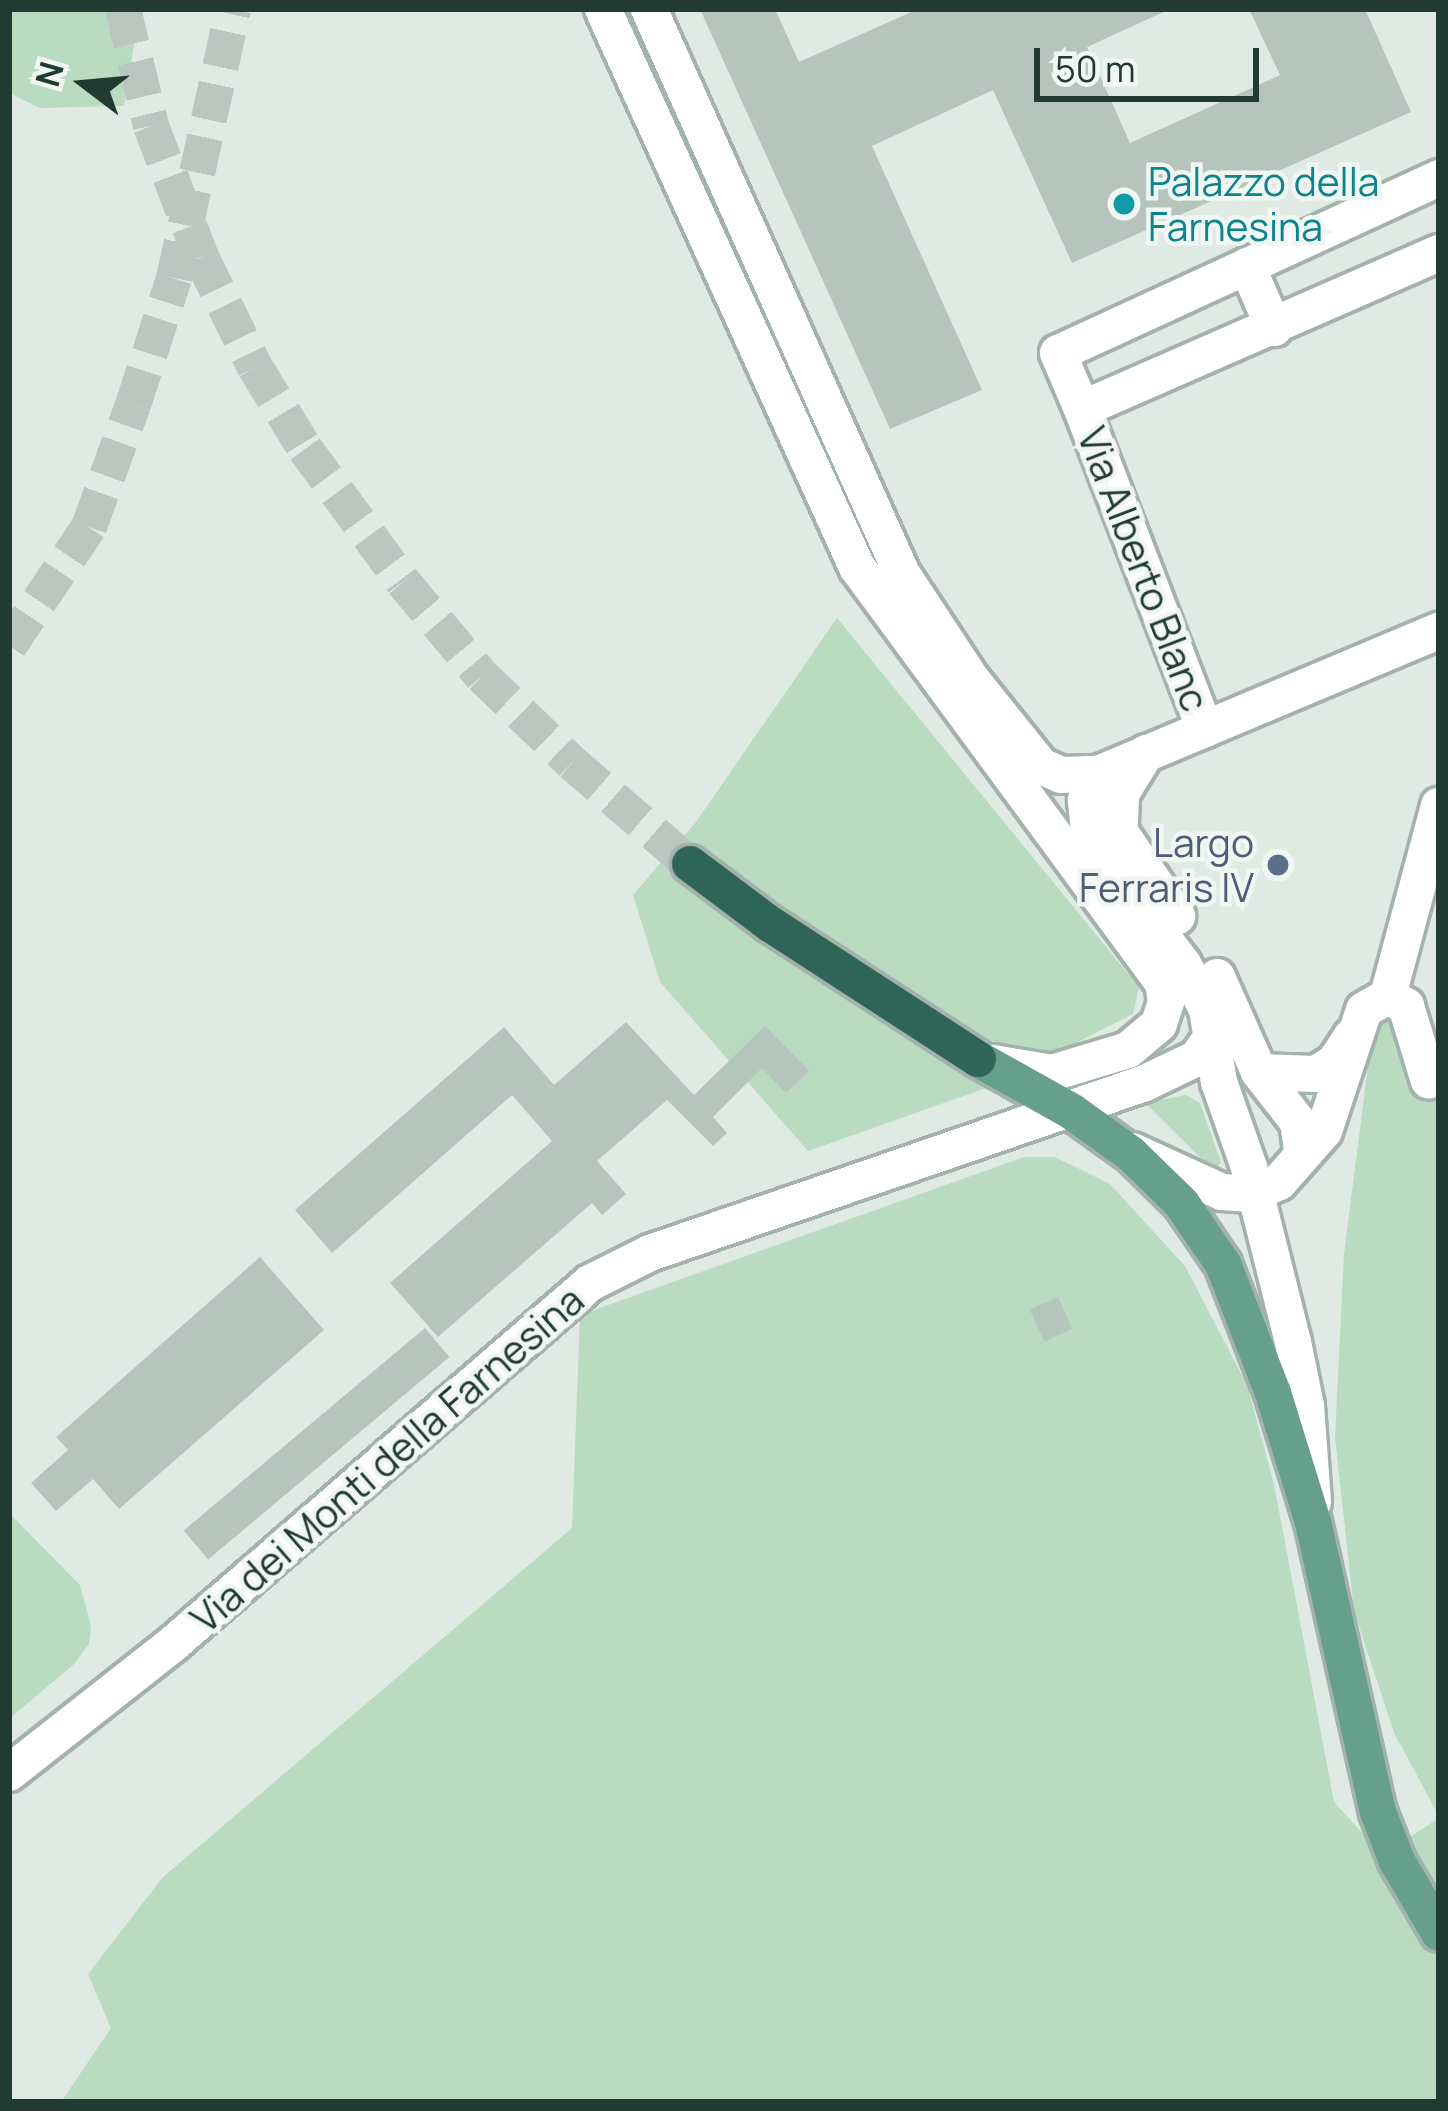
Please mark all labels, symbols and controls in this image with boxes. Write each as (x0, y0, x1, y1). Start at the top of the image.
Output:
north arrow (24, 24, 144, 144)
scale bar (1040, 24, 1265, 98)
text: 50 m (1055, 44, 1135, 93)
text: N (24, 56, 74, 92)
place label: Palazzo della Farnesina (1148, 159, 1379, 250)
marker: Palazzo della Farnesina (1111, 191, 1137, 217)
street label: Via Alberto Blanc (1068, 421, 1220, 717)
place label: Largo Ferraris IV (1079, 820, 1254, 911)
marker: Largo Ferraris IV (1265, 852, 1291, 878)
street label: Via dei Monti della Farnesina (181, 1276, 593, 1642)

